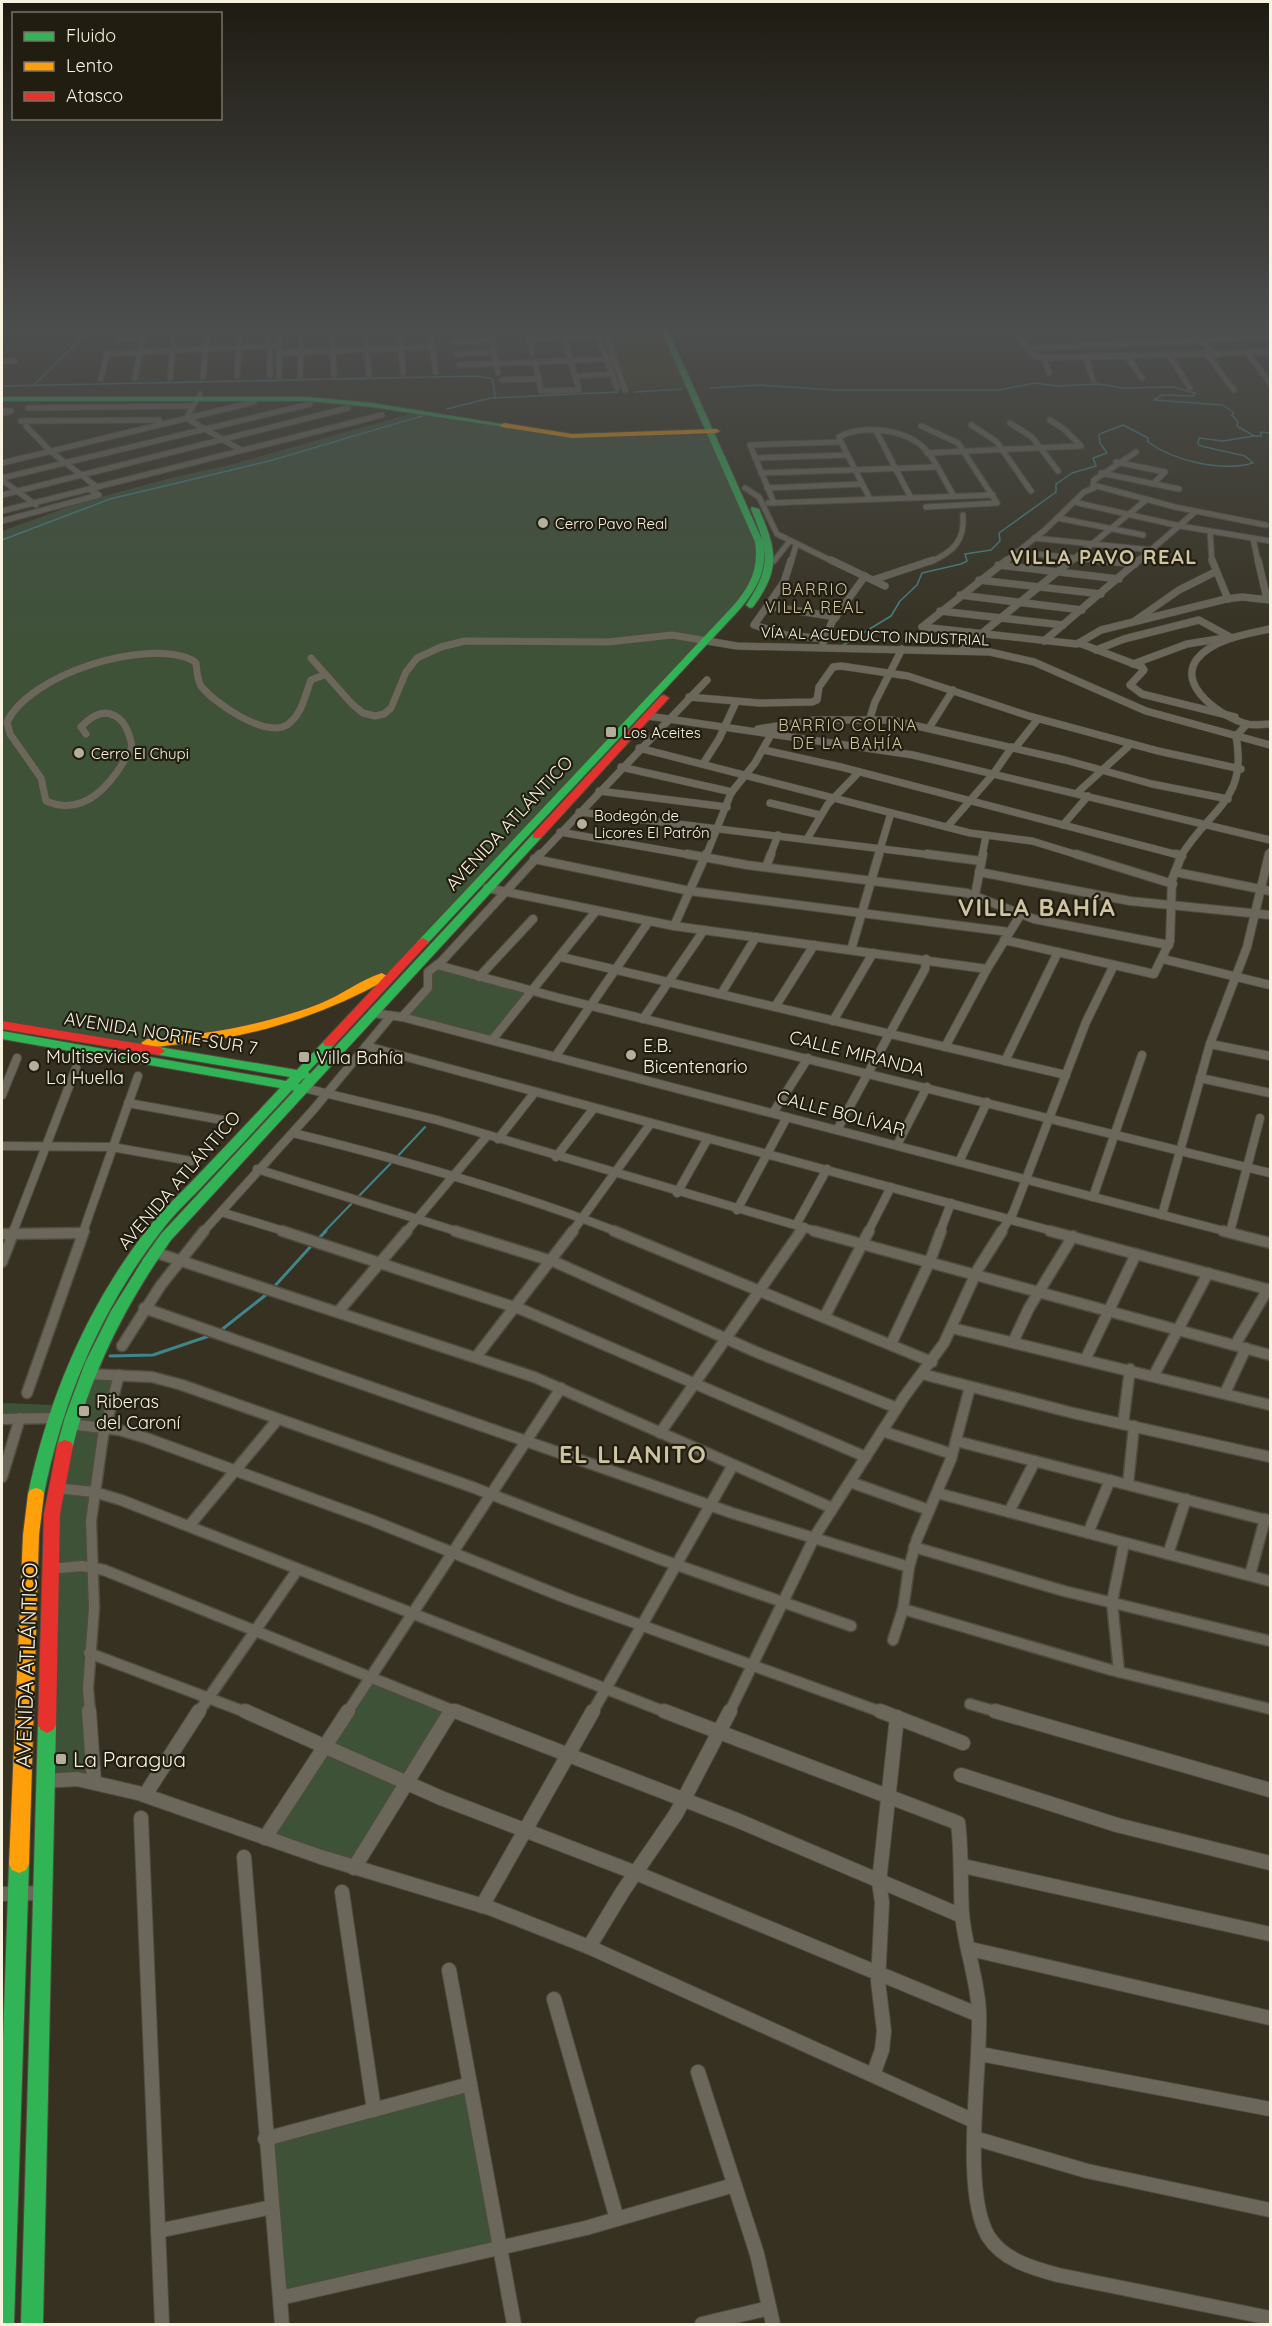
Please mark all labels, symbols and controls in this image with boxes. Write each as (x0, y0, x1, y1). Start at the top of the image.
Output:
legend (12, 12, 222, 120)
text: Fluido (66, 24, 116, 47)
text: Lento (66, 54, 113, 77)
text: Atasco (66, 84, 123, 107)
place label: Cerro Pavo Real (555, 514, 668, 533)
marker: Cerro Pavo Real (536, 516, 550, 530)
district label: VILLA PAVO REAL (1010, 544, 1198, 569)
district label: BARRIO VILLA REAL (765, 579, 865, 617)
street label: VÍA AL ACUEDUCTO INDUSTRIAL (760, 623, 990, 649)
district label: BARRIO COLINA DE LA BAHÍA (778, 715, 918, 753)
place label: Los Aceites (623, 723, 701, 742)
marker: Los Aceites (604, 725, 618, 739)
place label: Cerro El Chupi (91, 744, 189, 763)
marker: Cerro El Chupi (72, 746, 86, 760)
street label: AVENIDA ATLÁNTICO (441, 751, 577, 895)
place label: Bodegón de Licores El Patrón (594, 806, 710, 842)
marker: Bodegón de Licores El Patrón (575, 817, 589, 831)
district label: VILLA BAHÍA (958, 892, 1116, 922)
street label: AVENIDA NORTE-SUR 7 (63, 1006, 259, 1060)
street label: CALLE MIRANDA (787, 1025, 927, 1081)
place label: E.B. Bicentenario (643, 1034, 748, 1078)
place label: Multisevicios La Huella (46, 1045, 150, 1089)
place label: Villa Bahía (316, 1046, 404, 1069)
marker: E.B. Bicentenario (624, 1048, 638, 1062)
marker: Villa Bahía (297, 1050, 311, 1064)
marker: Multisevicios La Huella (27, 1059, 41, 1073)
street label: CALLE BOLÍVAR (774, 1085, 908, 1141)
street label: AVENIDA ATLÁNTICO (113, 1106, 245, 1254)
place label: Riberas del Caroní (96, 1390, 181, 1434)
marker: Riberas del Caroní (77, 1404, 91, 1418)
district label: EL LLANITO (559, 1439, 707, 1469)
street label: AVENIDA ATLÁNTICO (9, 1562, 43, 1768)
place label: La Paragua (73, 1746, 186, 1772)
marker: La Paragua (54, 1752, 68, 1766)

